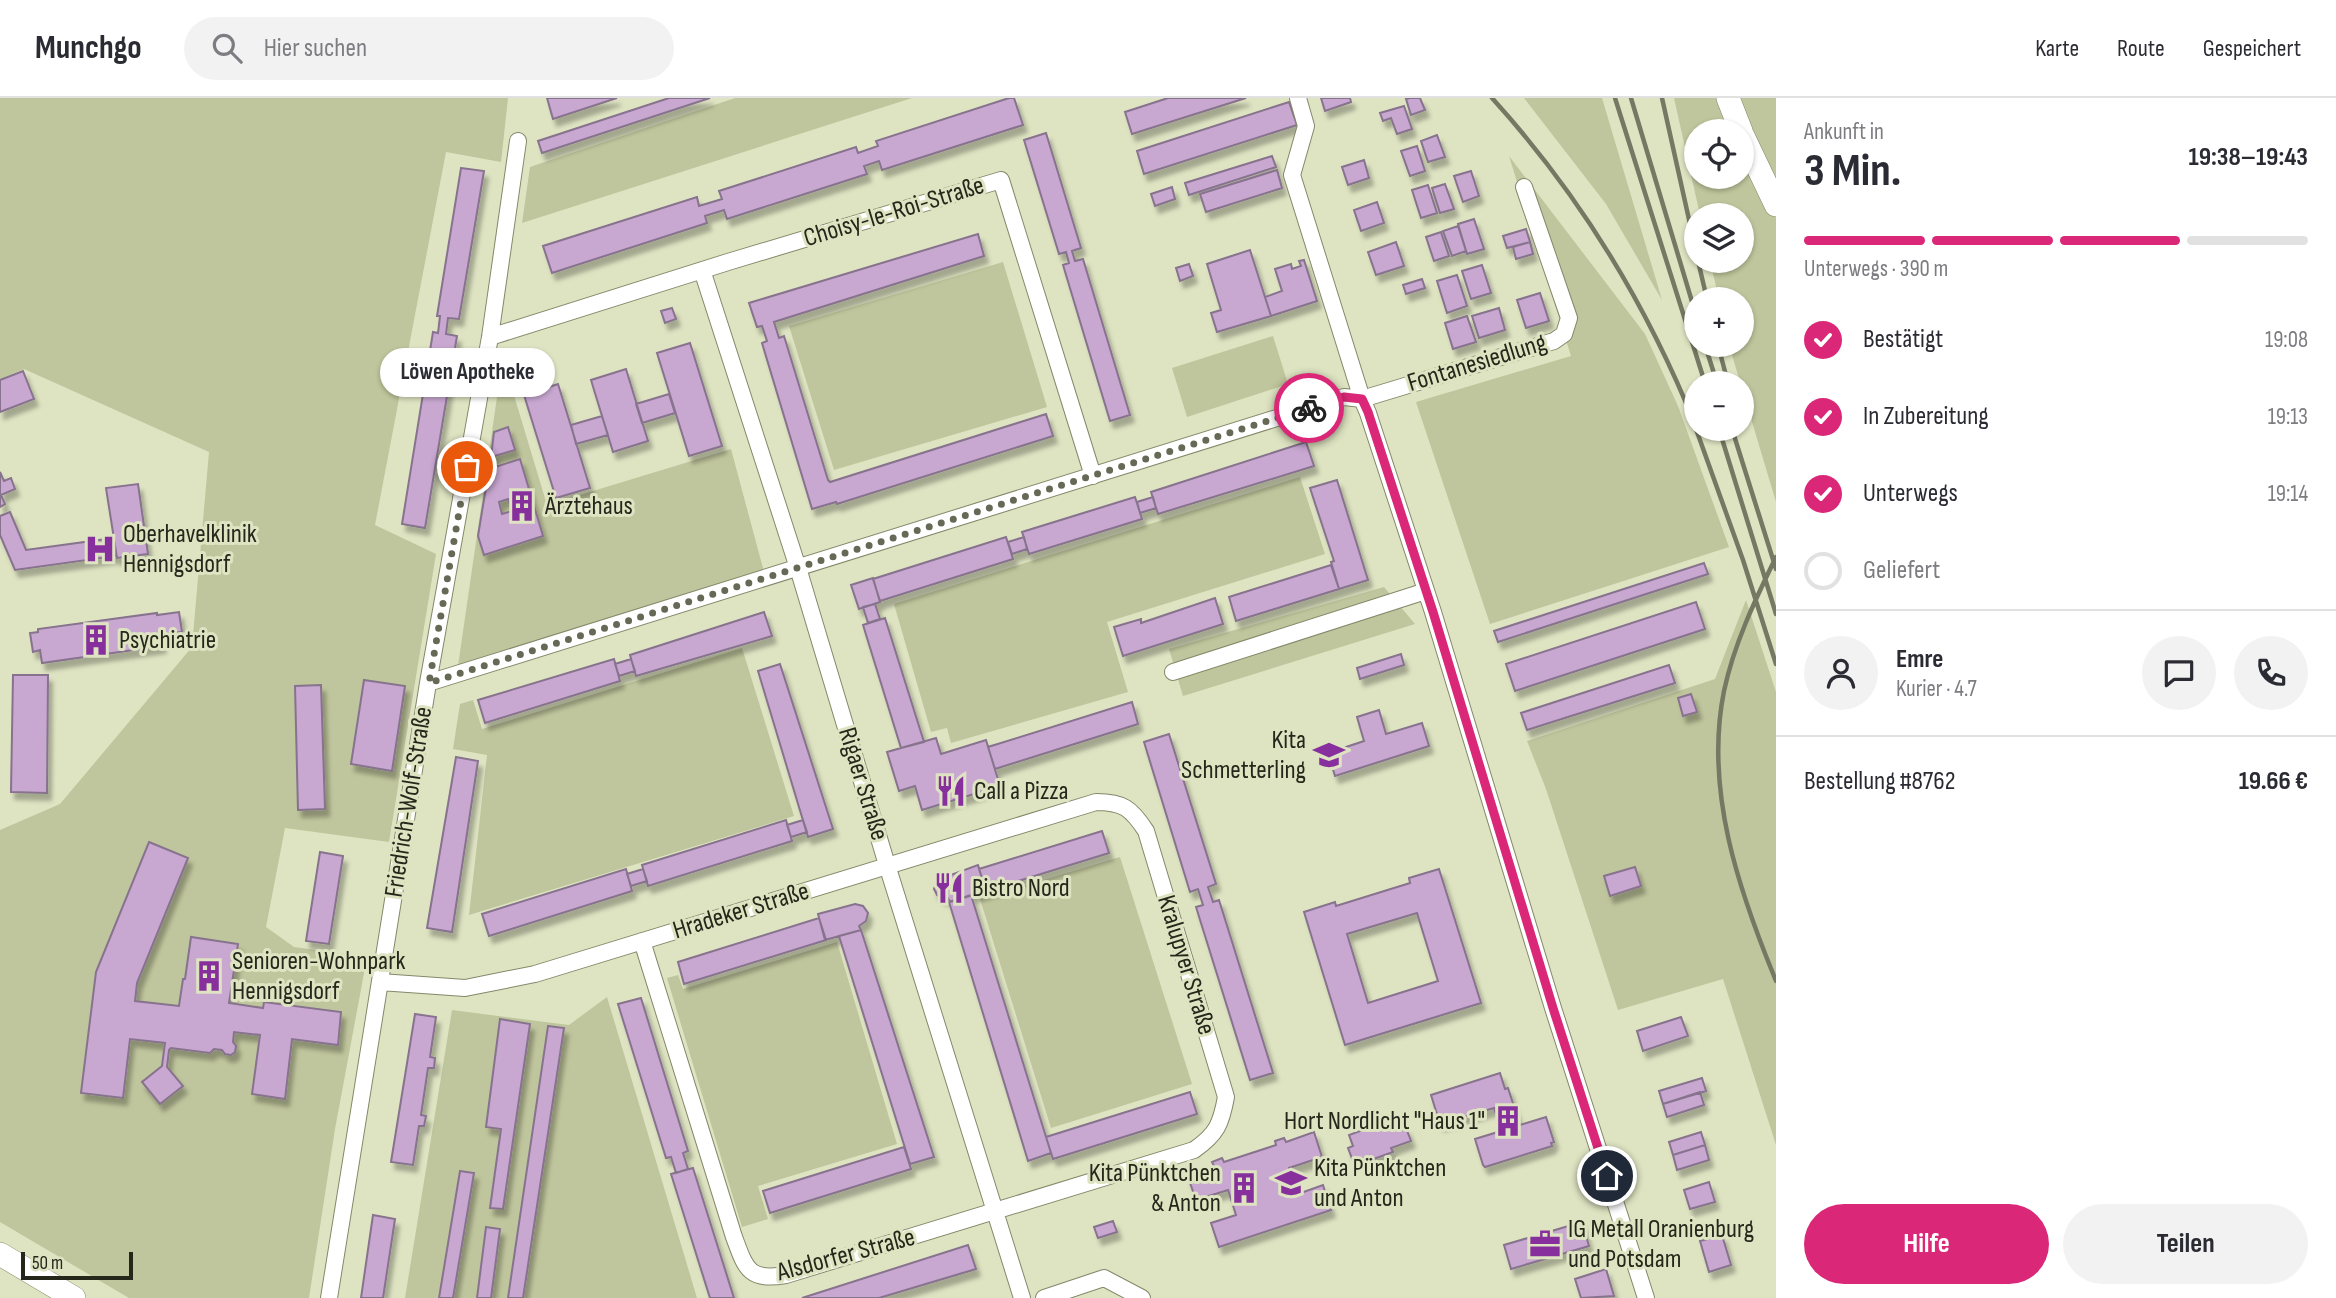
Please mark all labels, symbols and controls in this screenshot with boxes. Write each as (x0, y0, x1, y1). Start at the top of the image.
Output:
search box (184, 17, 674, 80)
text: Munchgo (35, 28, 142, 68)
icon: search (208, 29, 246, 67)
text: Hier suchen (264, 33, 367, 64)
text: Karte (2035, 34, 2079, 63)
text: Route (2117, 34, 2165, 63)
text: Gespeichert (2203, 34, 2301, 63)
text: Ankunft in (1804, 118, 1884, 146)
map controls (1684, 119, 1754, 441)
button: locate (1684, 119, 1754, 189)
text: 19:38–19:43 (2188, 142, 2308, 173)
text: 3 Min. (1804, 144, 1901, 199)
street label: Choisy-le-Roi-Straße (800, 170, 988, 254)
button: layers (1684, 203, 1754, 273)
text: Unterwegs · 390 m (1804, 255, 1948, 283)
button: + (1684, 287, 1754, 357)
icon: check (1804, 321, 1842, 359)
text: Bestätigt (1863, 324, 1943, 355)
text: 19:08 (2265, 326, 2308, 354)
street label: Fontanesiedlung (1404, 327, 1550, 399)
callout: Löwen Apotheke (379, 348, 554, 397)
text: Löwen Apotheke (400, 358, 535, 386)
button: − (1684, 371, 1754, 441)
courier (1274, 373, 1344, 443)
icon: bike (1290, 389, 1328, 427)
icon: check (1804, 398, 1842, 436)
text: In Zubereitung (1863, 401, 1989, 432)
text: 19:13 (2268, 403, 2308, 431)
pin (437, 437, 497, 497)
icon: bag (448, 448, 486, 486)
icon: check (1804, 475, 1842, 513)
text: Unterwegs (1863, 478, 1958, 509)
text: 19:14 (2268, 480, 2308, 508)
building icon: Ärztehaus (505, 489, 539, 523)
place label: Ärztehaus (544, 491, 633, 522)
place label: Oberhavelklinik Hennigsdorf (123, 519, 257, 580)
hospital icon: Oberhavelklinik Hennigsdorf (83, 532, 117, 566)
text: Geliefert (1863, 555, 1940, 586)
building icon: Psychiatrie (79, 623, 113, 657)
place label: Psychiatrie (119, 625, 216, 656)
button: person (1804, 636, 1878, 710)
button: chat (2142, 636, 2216, 710)
button: phone (2234, 636, 2308, 710)
text: Emre (1896, 644, 1943, 675)
text: Kurier · 4.7 (1896, 675, 1977, 703)
street label: Friedrich-Wolf-Straße (379, 705, 439, 899)
street label: Rigaer Straße (831, 724, 895, 844)
place label: Kita Schmetterling (1181, 725, 1306, 786)
school or university icon: Kita Schmetterling (1312, 738, 1346, 772)
text: Bestellung #8762 (1804, 766, 1956, 797)
text: 19.66 € (2239, 766, 2308, 797)
restaurant icon: Call a Pizza (934, 774, 968, 808)
place label: Call a Pizza (974, 776, 1069, 807)
restaurant icon: Bistro Nord (932, 871, 966, 905)
place label: Bistro Nord (972, 873, 1070, 904)
street label: Hradeker Straße (669, 876, 813, 946)
street label: Kralupyer Straße (1150, 891, 1222, 1039)
place label: Senioren-Wohnpark Hennigsdorf (232, 946, 406, 1007)
building icon: Senioren-Wohnpark Hennigsdorf (192, 959, 226, 993)
building icon: Hort Nordlicht "Haus 1" (1491, 1104, 1525, 1138)
place label: Hort Nordlicht "Haus 1" (1284, 1106, 1485, 1137)
pin (1577, 1146, 1637, 1206)
place label: Kita Pünktchen und Anton (1314, 1153, 1446, 1214)
icon: home (1588, 1157, 1626, 1195)
place label: Kita Pünktchen & Anton (1089, 1158, 1221, 1219)
school or university icon: Kita Pünktchen und Anton (1274, 1166, 1308, 1200)
building icon: Kita Pünktchen & Anton (1227, 1171, 1261, 1205)
button: Hilfe (1804, 1204, 2049, 1284)
button: Teilen (2063, 1204, 2308, 1284)
place label: IG Metall Oranienburg und Potsdam (1568, 1214, 1754, 1275)
street label: Alsdorfer Straße (773, 1222, 918, 1289)
office icon: IG Metall Oranienburg und Potsdam (1528, 1227, 1562, 1261)
scale bar (21, 1249, 133, 1281)
text: 50 m (32, 1252, 63, 1275)

